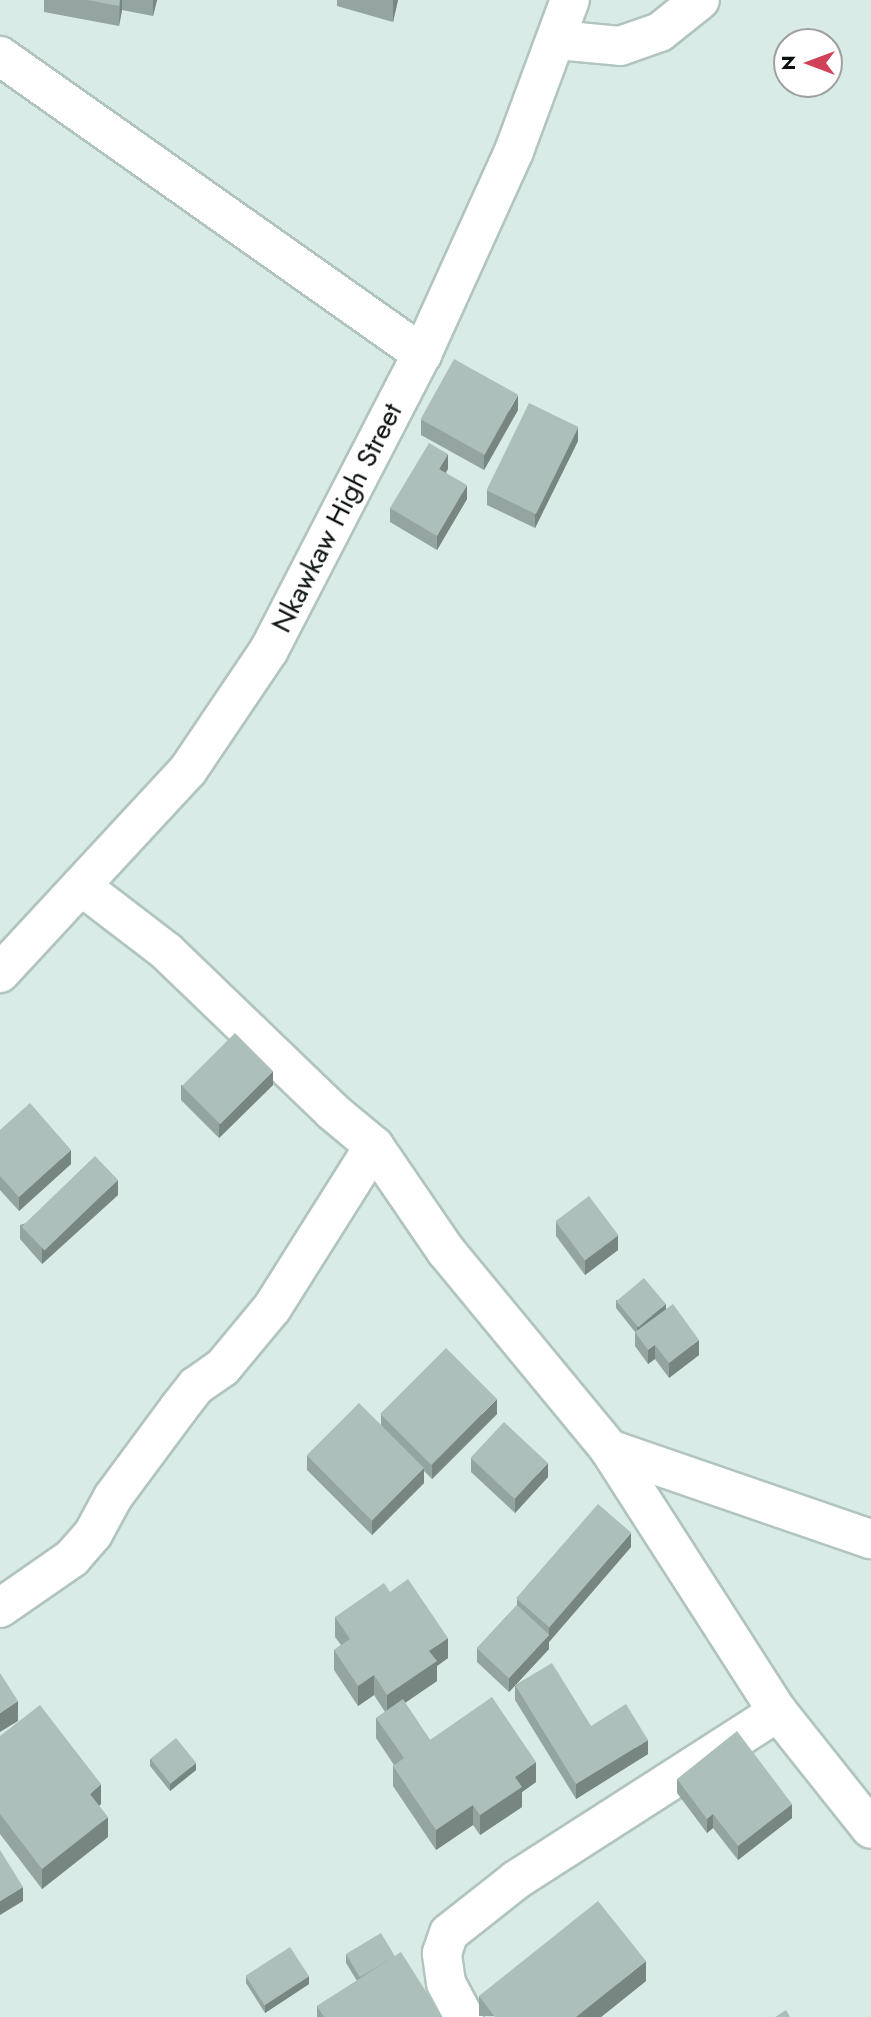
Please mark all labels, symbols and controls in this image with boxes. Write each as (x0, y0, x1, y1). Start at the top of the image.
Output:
north arrow (773, 28, 843, 98)
text: N (775, 55, 802, 71)
street label: Nkawkaw High Street (265, 398, 409, 638)

